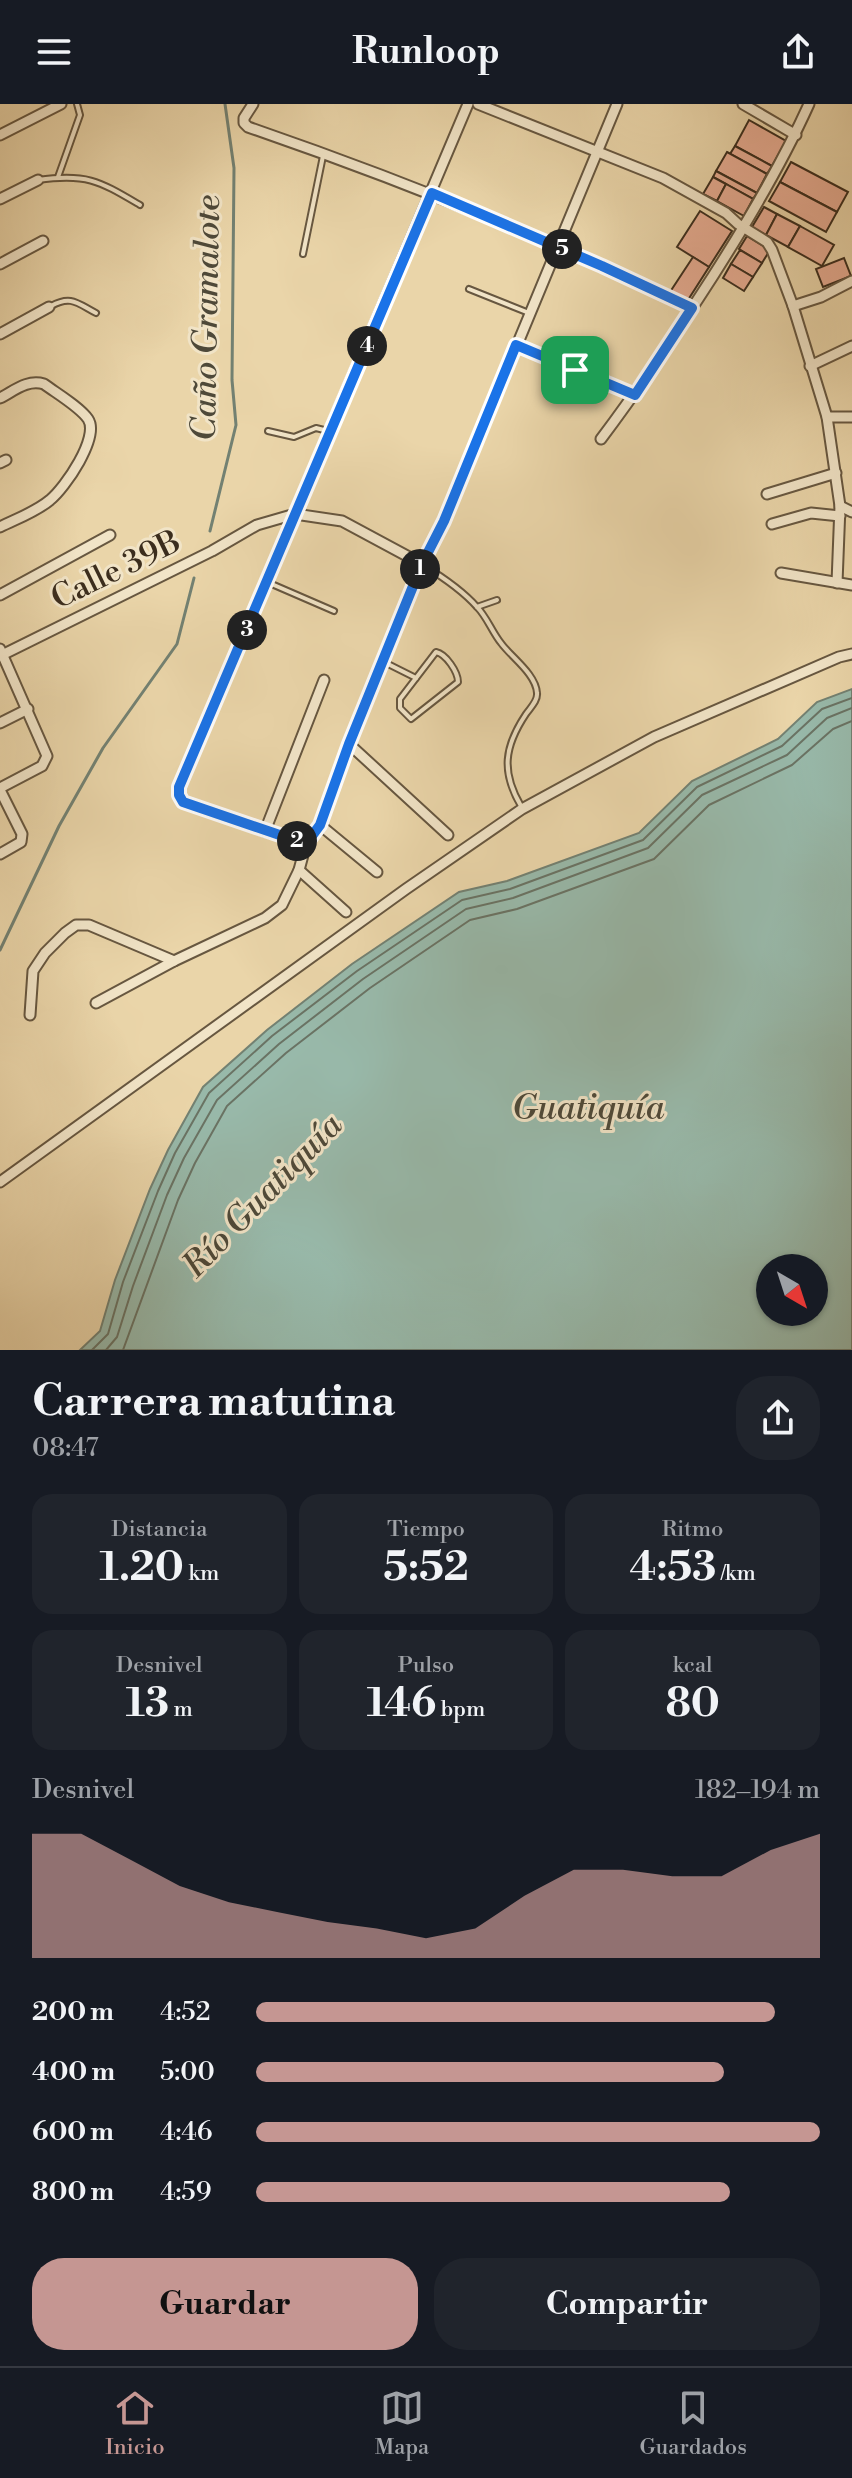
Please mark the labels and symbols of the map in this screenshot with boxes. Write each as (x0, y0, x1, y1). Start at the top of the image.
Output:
water label: Caño Gramalote (184, 194, 230, 441)
pin: 5 (542, 229, 582, 269)
pin: 4 (347, 326, 387, 366)
pin (541, 336, 609, 404)
street label: Calle 39B (45, 521, 187, 619)
pin: 1 (400, 549, 440, 589)
pin: 3 (227, 610, 267, 650)
pin: 2 (277, 821, 317, 861)
water label: Guatiquía (512, 1088, 664, 1130)
water label: Río Guatiquía (174, 1105, 352, 1288)
north arrow (756, 1254, 828, 1326)

